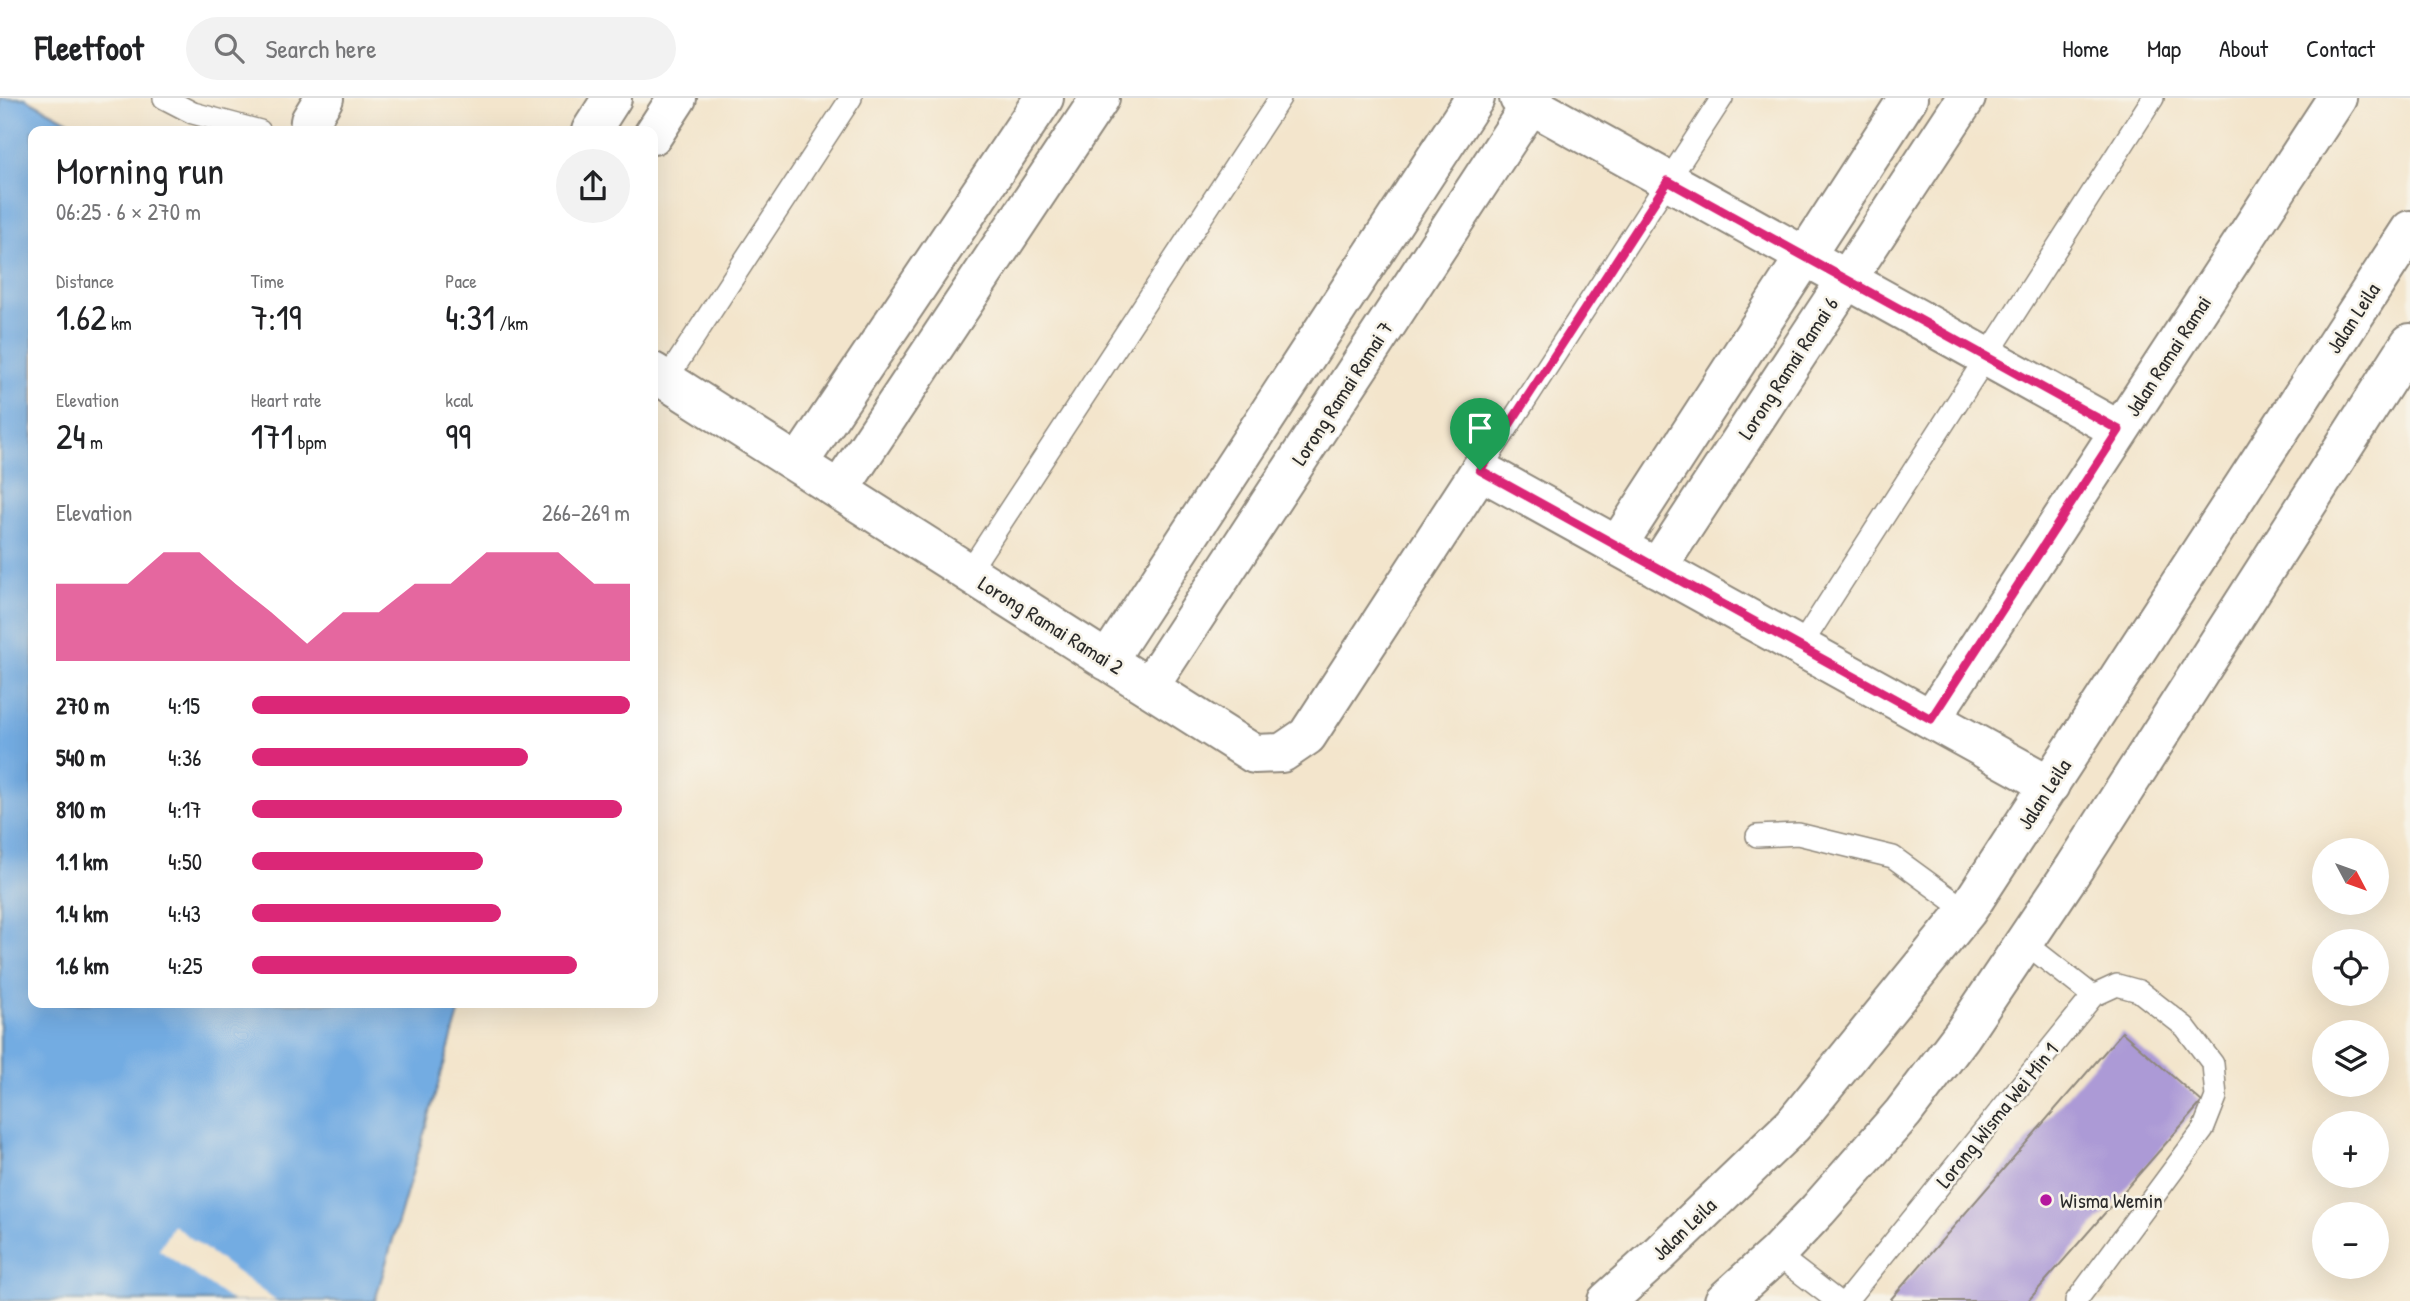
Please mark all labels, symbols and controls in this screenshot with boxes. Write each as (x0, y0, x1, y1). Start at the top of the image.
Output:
search box (186, 17, 676, 80)
text: Fleetfoot (35, 26, 144, 70)
icon: search (210, 29, 248, 67)
text: Search here (266, 31, 377, 66)
text: Home (2062, 32, 2109, 64)
text: Map (2147, 32, 2181, 64)
text: About (2219, 32, 2268, 64)
text: Contact (2306, 32, 2375, 64)
text: Morning run (56, 144, 224, 196)
button: share (556, 149, 630, 223)
text: 06:25 · 6 × 270 m (56, 196, 201, 227)
text: Distance (56, 268, 114, 294)
text: Time (251, 268, 284, 294)
text: Pace (445, 268, 477, 294)
street label: Jalan Leila (2319, 277, 2387, 359)
street label: Jalan Ramai Ramai (2118, 290, 2218, 422)
street label: Lorong Ramai Ramai 6 (1731, 291, 1845, 445)
text: 1.62 (56, 294, 107, 341)
text: 7:19 (251, 294, 302, 341)
text: 4:31 (445, 294, 495, 341)
text: km (107, 310, 132, 336)
text: /km (495, 310, 528, 336)
street label: Lorong Ramai Ramai 7 (1284, 315, 1400, 471)
text: Elevation (56, 387, 119, 413)
text: Heart rate (251, 387, 322, 413)
text: kcal (445, 387, 473, 413)
pin (1450, 398, 1510, 470)
icon: arrive (1461, 409, 1499, 447)
text: 24 (56, 413, 86, 460)
text: 171 (251, 413, 293, 460)
text: 99 (445, 413, 471, 460)
text: m (86, 429, 103, 455)
text: bpm (293, 429, 327, 455)
text: Elevation (56, 497, 132, 528)
text: 266–269 m (542, 497, 630, 528)
street label: Lorong Ramai Ramai 2 (973, 569, 1129, 681)
text: 270 m (56, 690, 109, 721)
text: 4:15 (168, 690, 200, 721)
text: 540 m (56, 742, 106, 773)
text: 4:36 (168, 742, 201, 773)
street label: Jalan Leila (2010, 753, 2078, 835)
text: 810 m (56, 794, 106, 825)
text: 4:17 (168, 794, 202, 825)
north arrow (2312, 838, 2389, 915)
map controls (2312, 838, 2389, 1279)
text: 1.1 km (56, 846, 108, 877)
text: 4:50 (168, 846, 202, 877)
text: 1.4 km (56, 898, 108, 929)
text: 4:43 (168, 898, 201, 929)
button: locate (2312, 929, 2389, 1006)
text: 1.6 km (56, 950, 109, 981)
text: 4:25 (168, 950, 202, 981)
button: layers (2312, 1020, 2389, 1097)
street label: Lorong Wisma Wei Min 1 (1929, 1036, 2065, 1194)
button: + (2312, 1111, 2389, 1188)
place label: Wisma Wemin (2060, 1186, 2163, 1215)
street label: Jalan Leila (1646, 1191, 1722, 1267)
marker: Wisma Wemin (2038, 1192, 2054, 1208)
button: − (2312, 1202, 2389, 1279)

